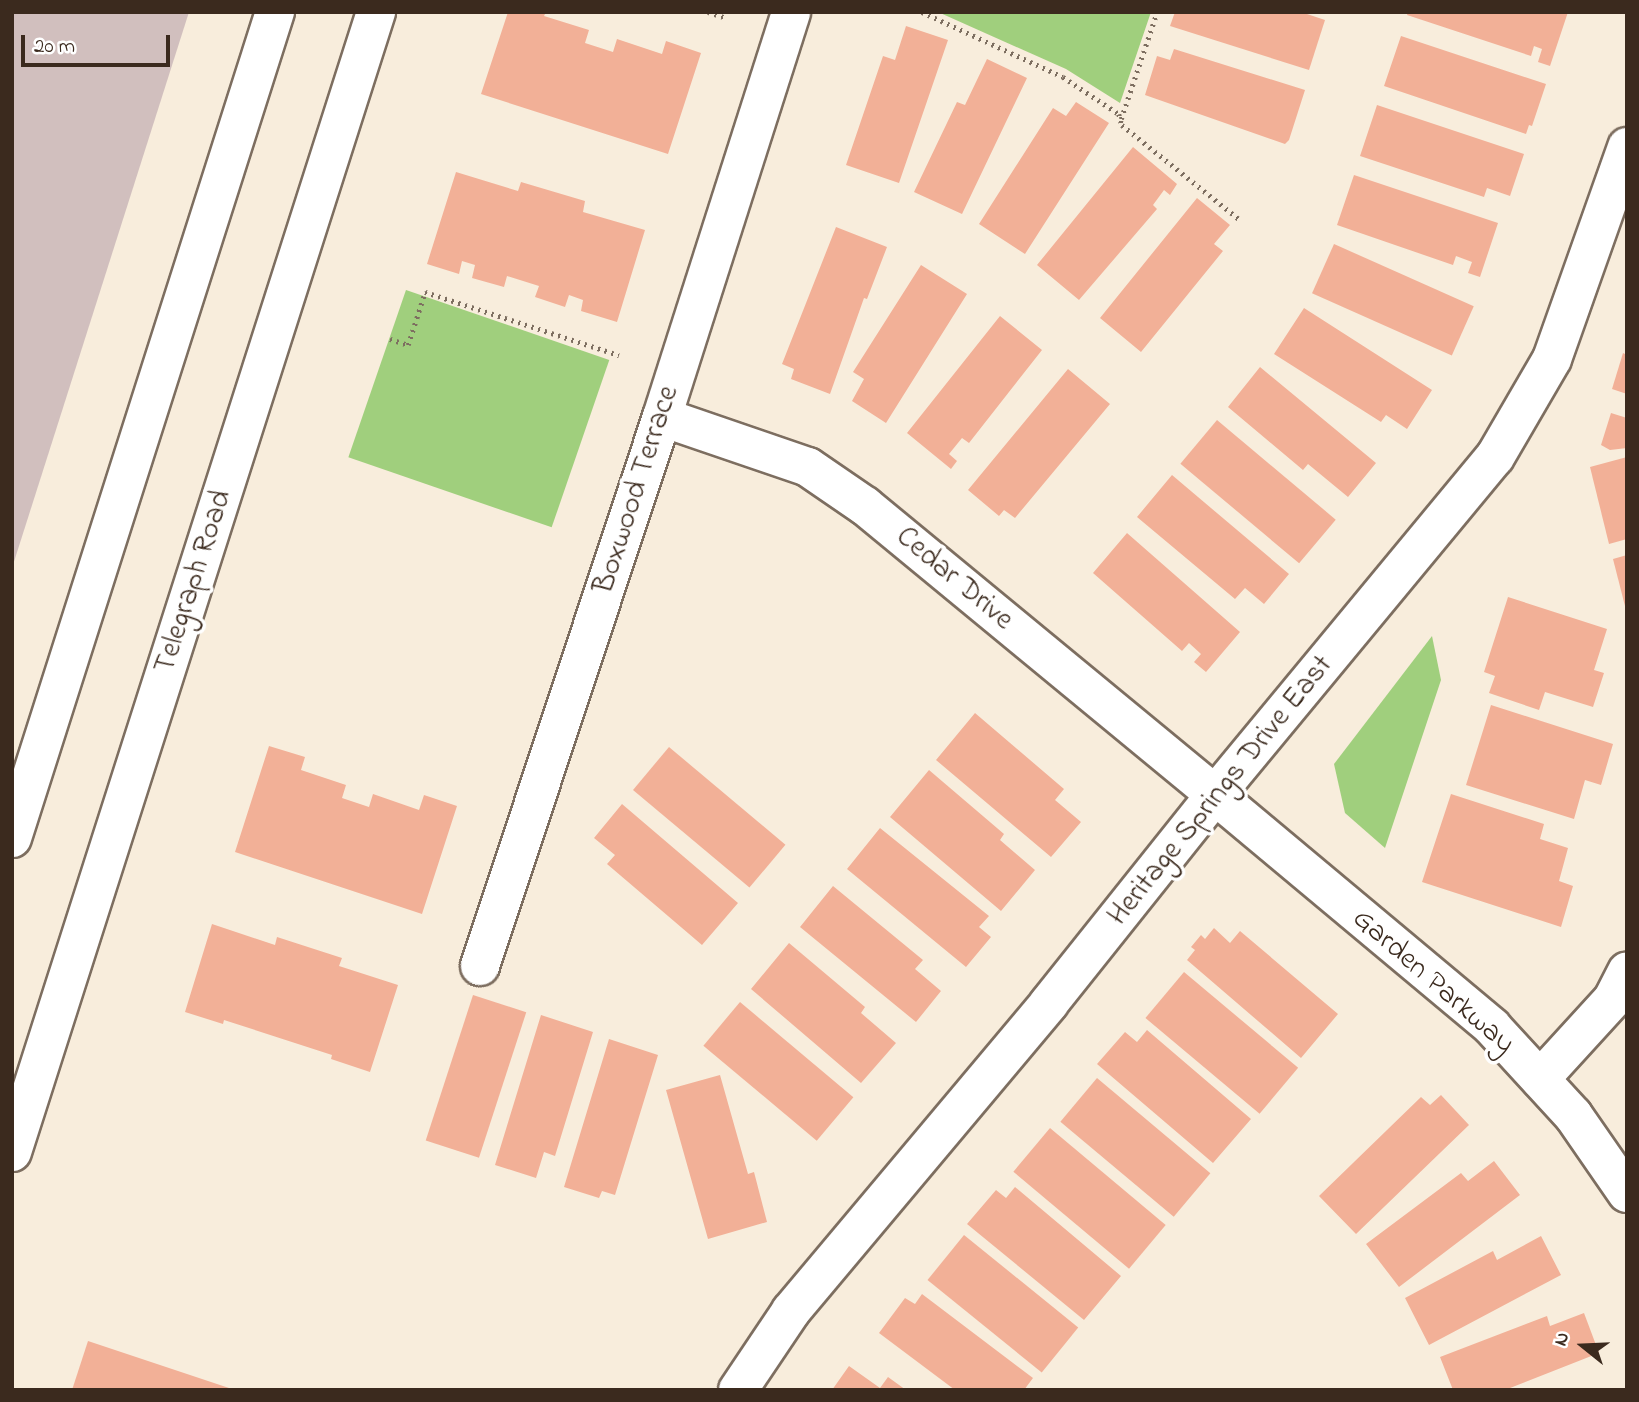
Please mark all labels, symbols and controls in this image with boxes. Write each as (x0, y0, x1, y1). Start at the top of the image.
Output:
scale bar (24, 21, 173, 65)
text: 20 m (34, 32, 75, 62)
street label: Boxwood Terrace (586, 382, 688, 598)
street label: Telegraph Road (147, 486, 241, 678)
street label: Cedar Drive (888, 519, 1020, 639)
street label: Heritage Springs Drive East (1101, 649, 1341, 933)
street label: Garden Parkway (1344, 902, 1522, 1062)
north arrow (1548, 1311, 1618, 1381)
text: N (1548, 1329, 1577, 1350)

